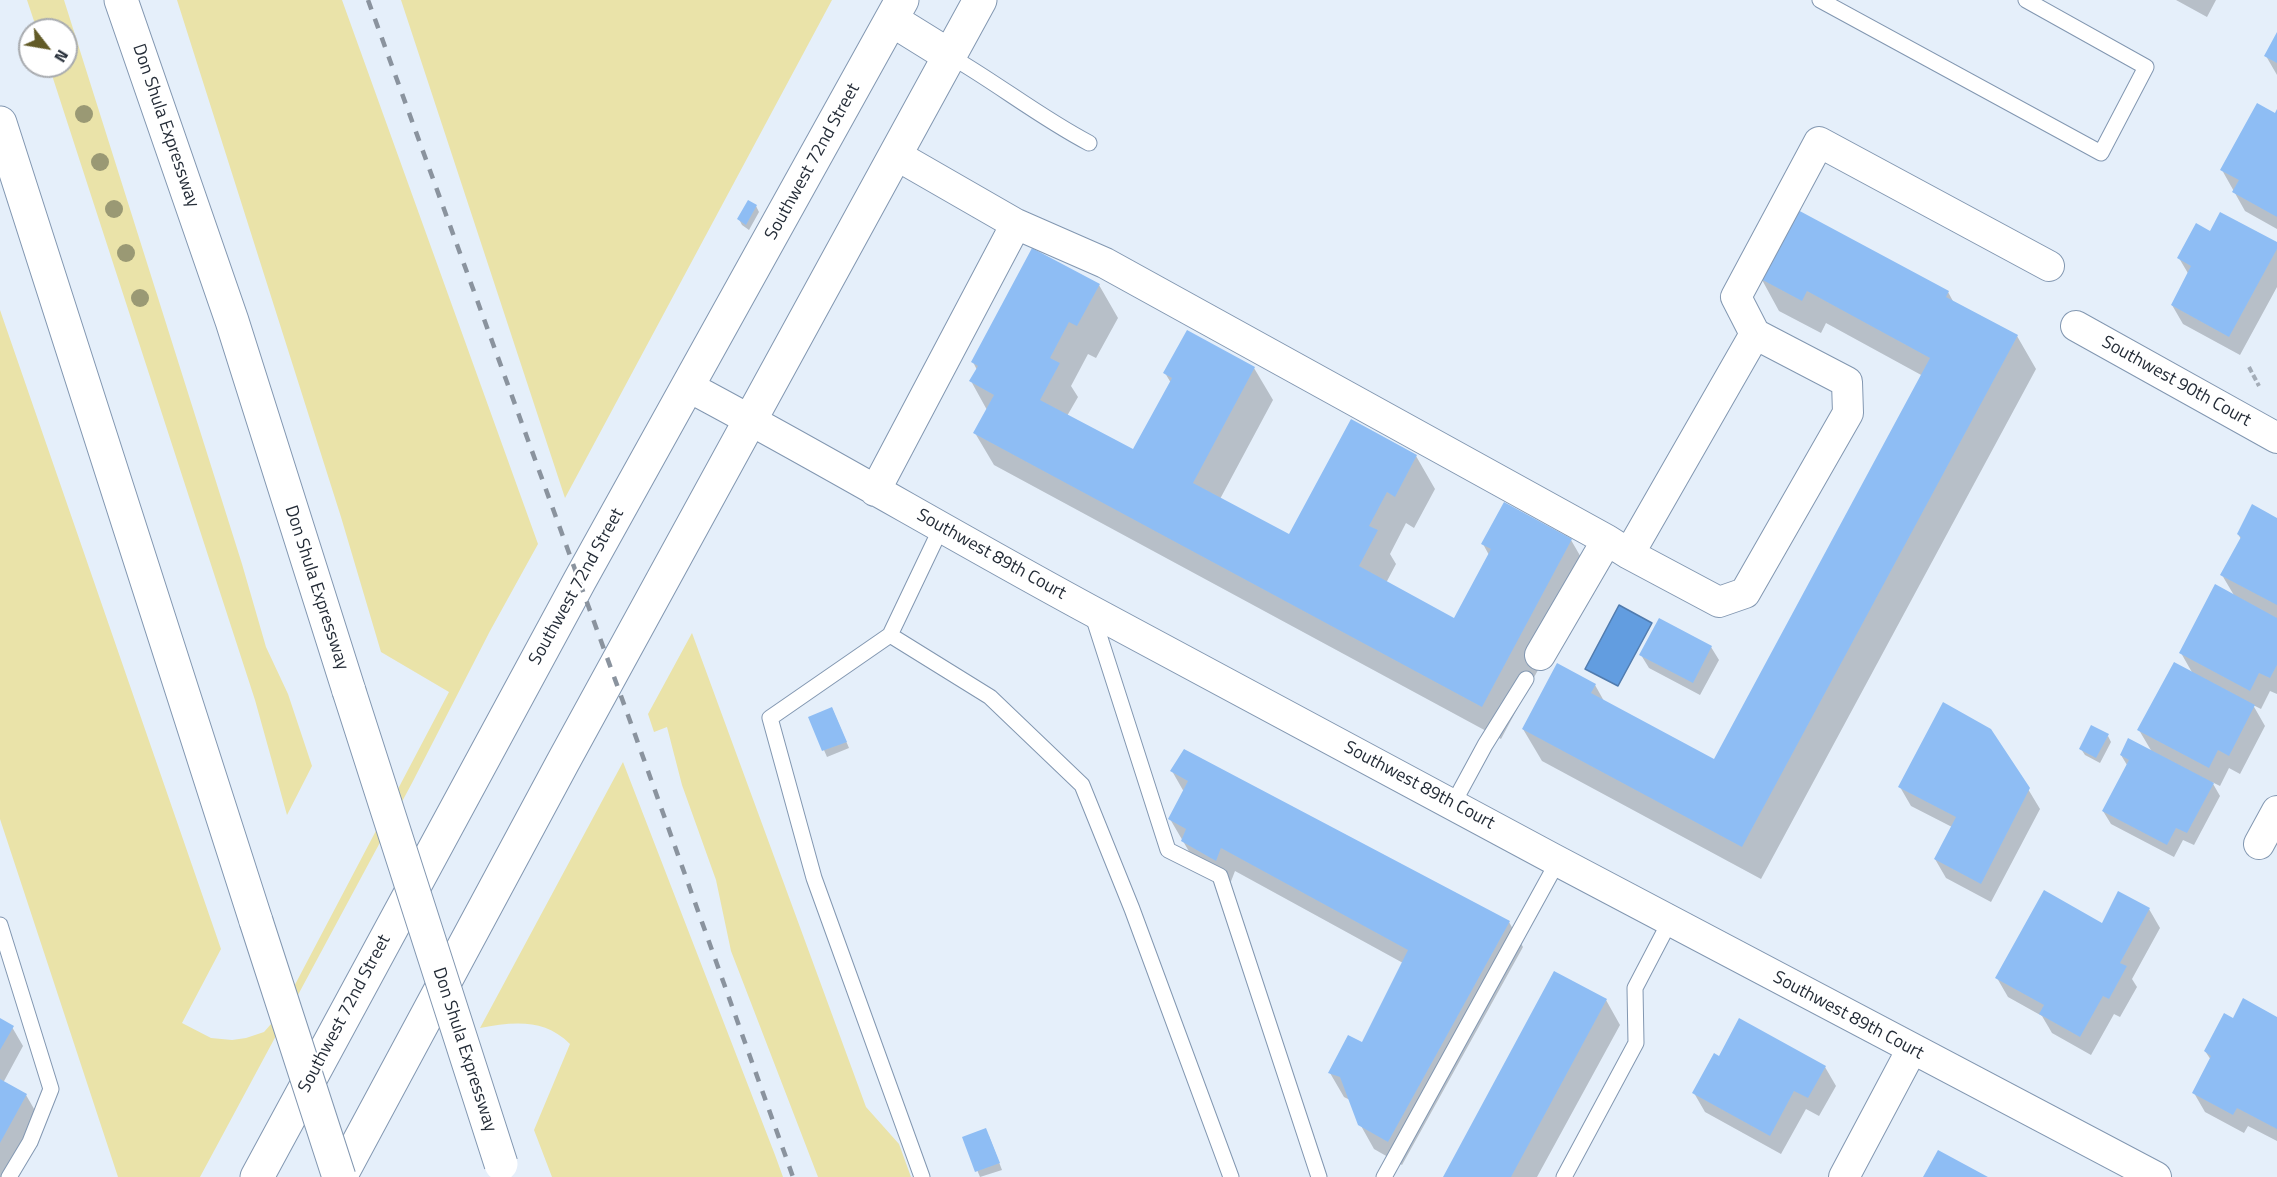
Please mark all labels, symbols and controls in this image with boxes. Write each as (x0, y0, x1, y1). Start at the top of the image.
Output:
north arrow (18, 18, 78, 78)
street label: Don Shula Expressway (127, 41, 203, 211)
text: N (49, 45, 75, 67)
street label: Southwest 72nd Street (761, 80, 865, 244)
street label: Southwest 90th Court (2098, 332, 2254, 432)
street label: Don Shula Expressway (279, 503, 353, 673)
street label: Southwest 72nd Street (525, 505, 629, 669)
street label: Southwest 89th Court (913, 505, 1069, 605)
street label: Southwest 89th Court (1340, 737, 1498, 835)
street label: Southwest 72nd Street (294, 931, 396, 1097)
street label: Don Shula Expressway (427, 965, 501, 1135)
street label: Southwest 89th Court (1769, 967, 1927, 1065)

